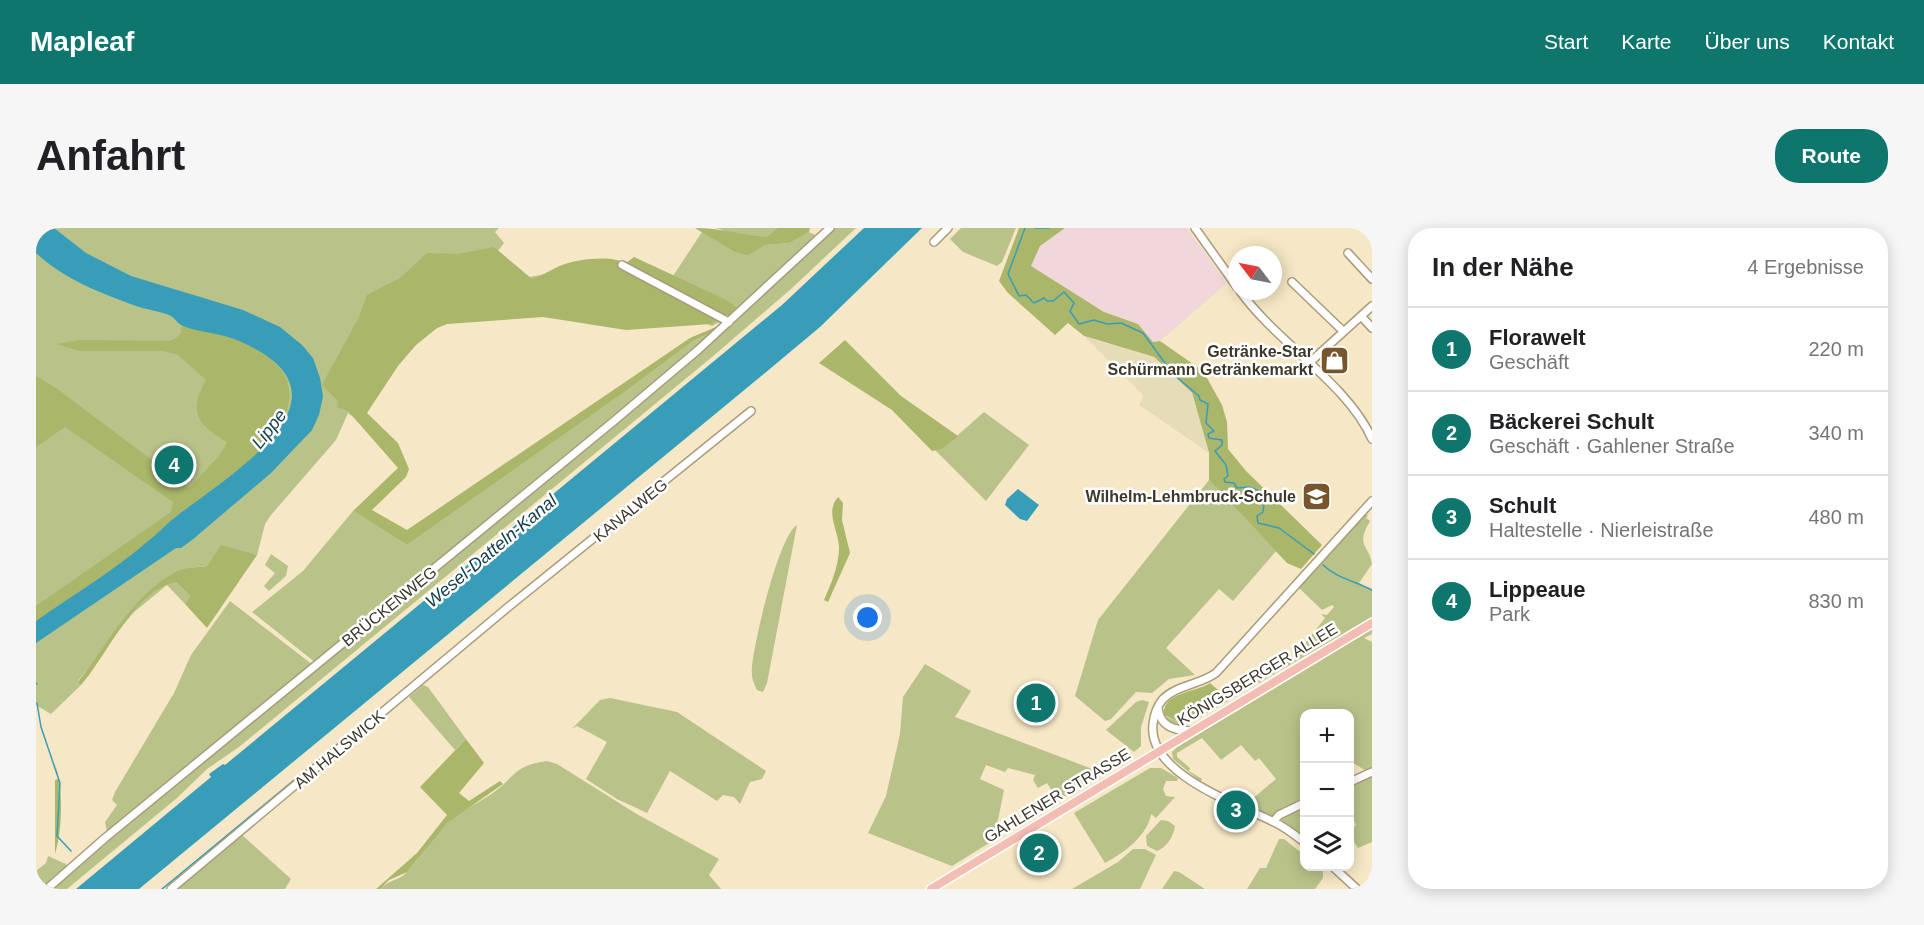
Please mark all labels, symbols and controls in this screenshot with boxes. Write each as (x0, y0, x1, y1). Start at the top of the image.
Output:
text: Mapleaf (30, 26, 134, 57)
text: Start (1544, 30, 1588, 53)
text: Karte (1621, 30, 1672, 53)
text: Über uns (1705, 30, 1790, 53)
text: Kontakt (1823, 30, 1894, 53)
button: Route (1775, 129, 1888, 183)
text: Anfahrt (36, 132, 185, 179)
north arrow (1228, 246, 1282, 300)
text: In der Nähe (1432, 252, 1574, 282)
text: 4 Ergebnisse (1747, 256, 1864, 278)
text: Florawelt (1489, 325, 1586, 350)
text: 1 (1446, 338, 1457, 360)
text: 220 m (1808, 338, 1864, 360)
place label: Getränke-Star Schürmann Getränkemarkt (1108, 343, 1314, 378)
shop icon: Getränke-Star Schürmann Getränkemarkt (1318, 344, 1350, 376)
text: Geschäft (1489, 351, 1569, 373)
water label: Lippe (248, 405, 290, 453)
text: Bäckerei Schult (1489, 409, 1654, 434)
text: 2 (1446, 422, 1457, 444)
text: 340 m (1808, 422, 1864, 444)
text: Geschäft · Gahlener Straße (1489, 435, 1735, 457)
pin: 4 (154, 442, 194, 488)
street label: KANALWEG (590, 476, 670, 545)
school or university icon: Wilhelm-Lehmbruck-Schule (1301, 480, 1333, 512)
place label: Wilhelm-Lehmbruck-Schule (1085, 488, 1296, 505)
water label: Wesel-Datteln-Kanal (421, 490, 561, 612)
text: Schult (1489, 493, 1556, 518)
text: 3 (1446, 506, 1457, 528)
text: 480 m (1808, 506, 1864, 528)
text: Haltestelle · Nierleistraße (1489, 519, 1714, 541)
street label: BRÜCKENWEG (339, 563, 440, 650)
text: Lippeaue (1489, 577, 1586, 602)
text: 4 (1446, 590, 1457, 612)
text: 830 m (1808, 590, 1864, 612)
your location (853, 603, 882, 632)
text: Park (1489, 603, 1530, 625)
street label: KÖNIGSBERGER ALLEE (1174, 620, 1340, 729)
pin: 1 (1016, 680, 1056, 726)
street label: AM HALSWICK (291, 707, 388, 792)
map controls (1300, 709, 1354, 871)
button: + (1300, 709, 1354, 763)
street label: GAHLENER STRASSE (981, 745, 1133, 846)
button: − (1300, 763, 1354, 817)
pin: 3 (1216, 788, 1256, 832)
button: layers (1300, 817, 1354, 871)
pin: 2 (1020, 830, 1058, 876)

